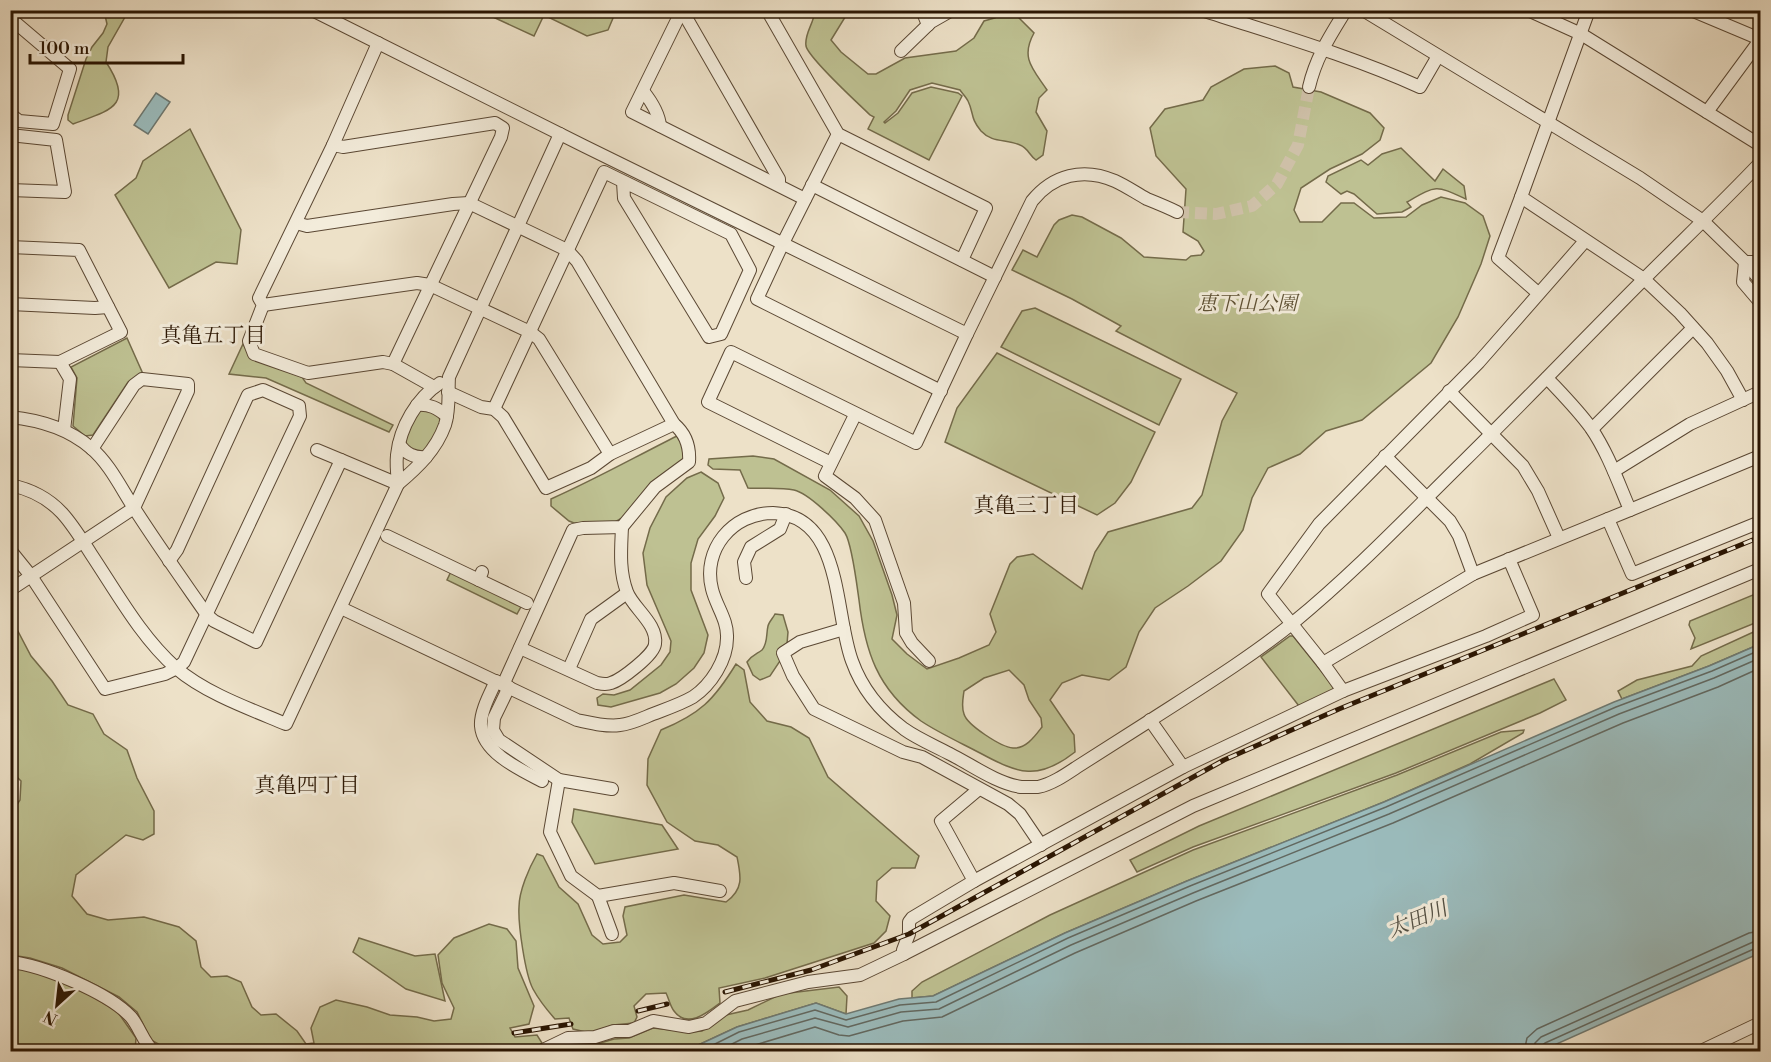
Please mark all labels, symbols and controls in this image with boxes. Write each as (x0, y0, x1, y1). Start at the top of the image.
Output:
scale bar (30, 27, 183, 65)
text: 100 m (39, 37, 90, 60)
park label: 恵下山公園 (1197, 292, 1300, 317)
district label: 真亀五丁目 (161, 323, 266, 349)
district label: 真亀三丁目 (974, 493, 1079, 519)
district label: 真亀四丁目 (255, 773, 360, 799)
water label: 太田川 (1383, 895, 1453, 944)
north arrow (27, 975, 87, 1035)
text: N (40, 1006, 61, 1029)

